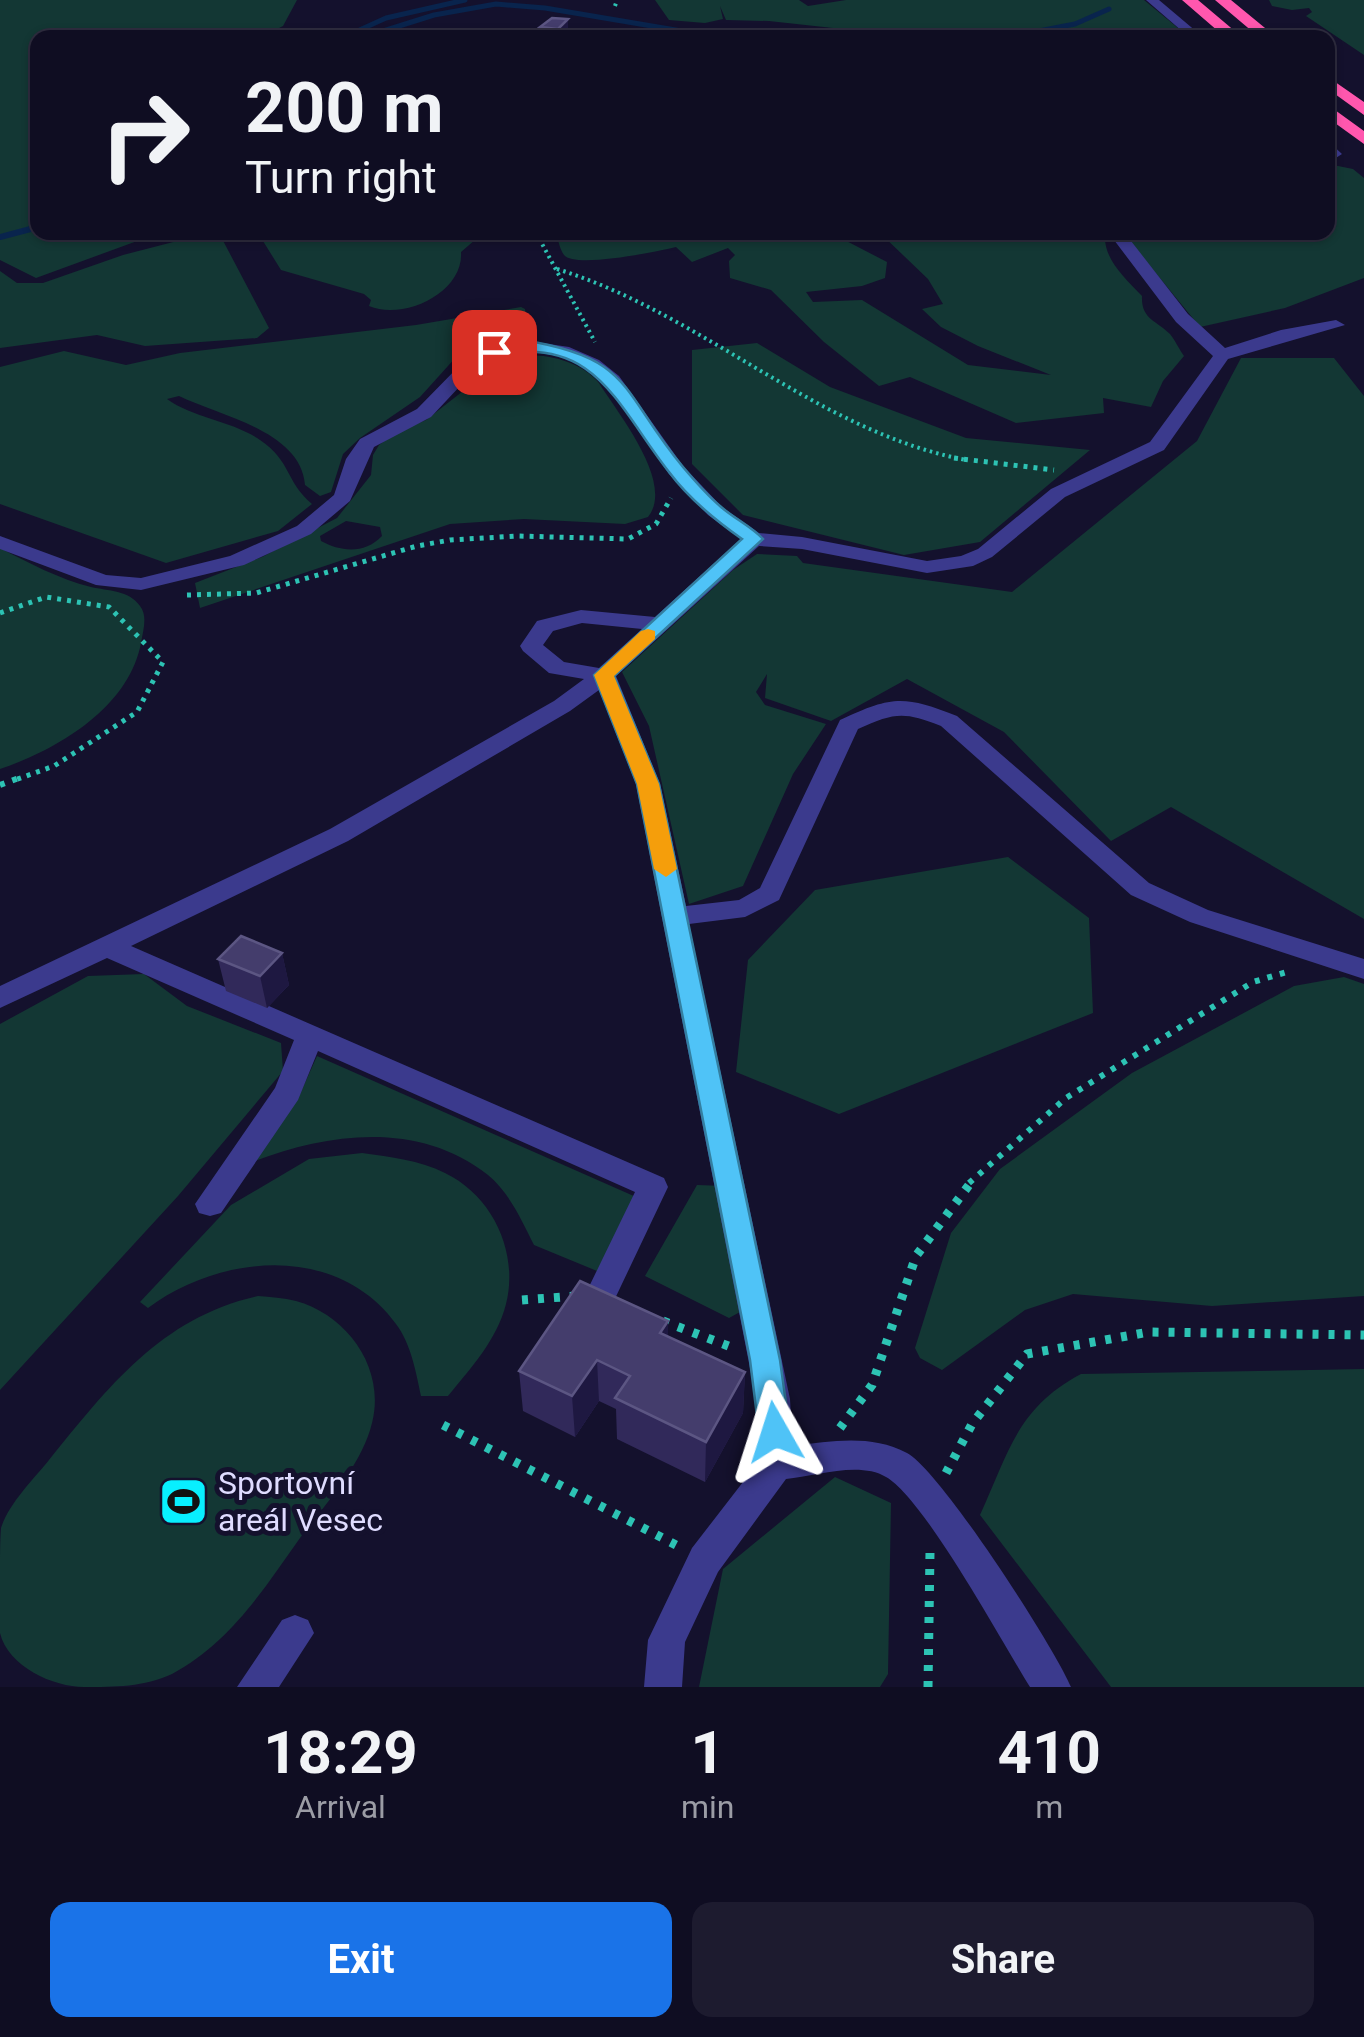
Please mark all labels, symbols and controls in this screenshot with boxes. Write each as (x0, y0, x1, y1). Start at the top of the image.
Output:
text: 200 m (245, 67, 444, 149)
icon: right (80, 70, 210, 200)
text: Turn right (245, 151, 437, 204)
pin (452, 310, 537, 395)
icon: arrive (467, 325, 522, 380)
position arrow (723, 1380, 827, 1484)
place label: Sportovní areál Vesec (218, 1464, 383, 1539)
sports icon: Sportovní areál Vesec (157, 1475, 209, 1527)
text: 18:29 (263, 1717, 418, 1788)
text: 1 (690, 1717, 725, 1788)
text: 410 (998, 1717, 1101, 1788)
text: Arrival (295, 1788, 386, 1826)
text: min (681, 1788, 734, 1826)
text: m (1035, 1788, 1063, 1826)
button: Exit (50, 1902, 672, 2017)
button: Share (692, 1902, 1314, 2017)

